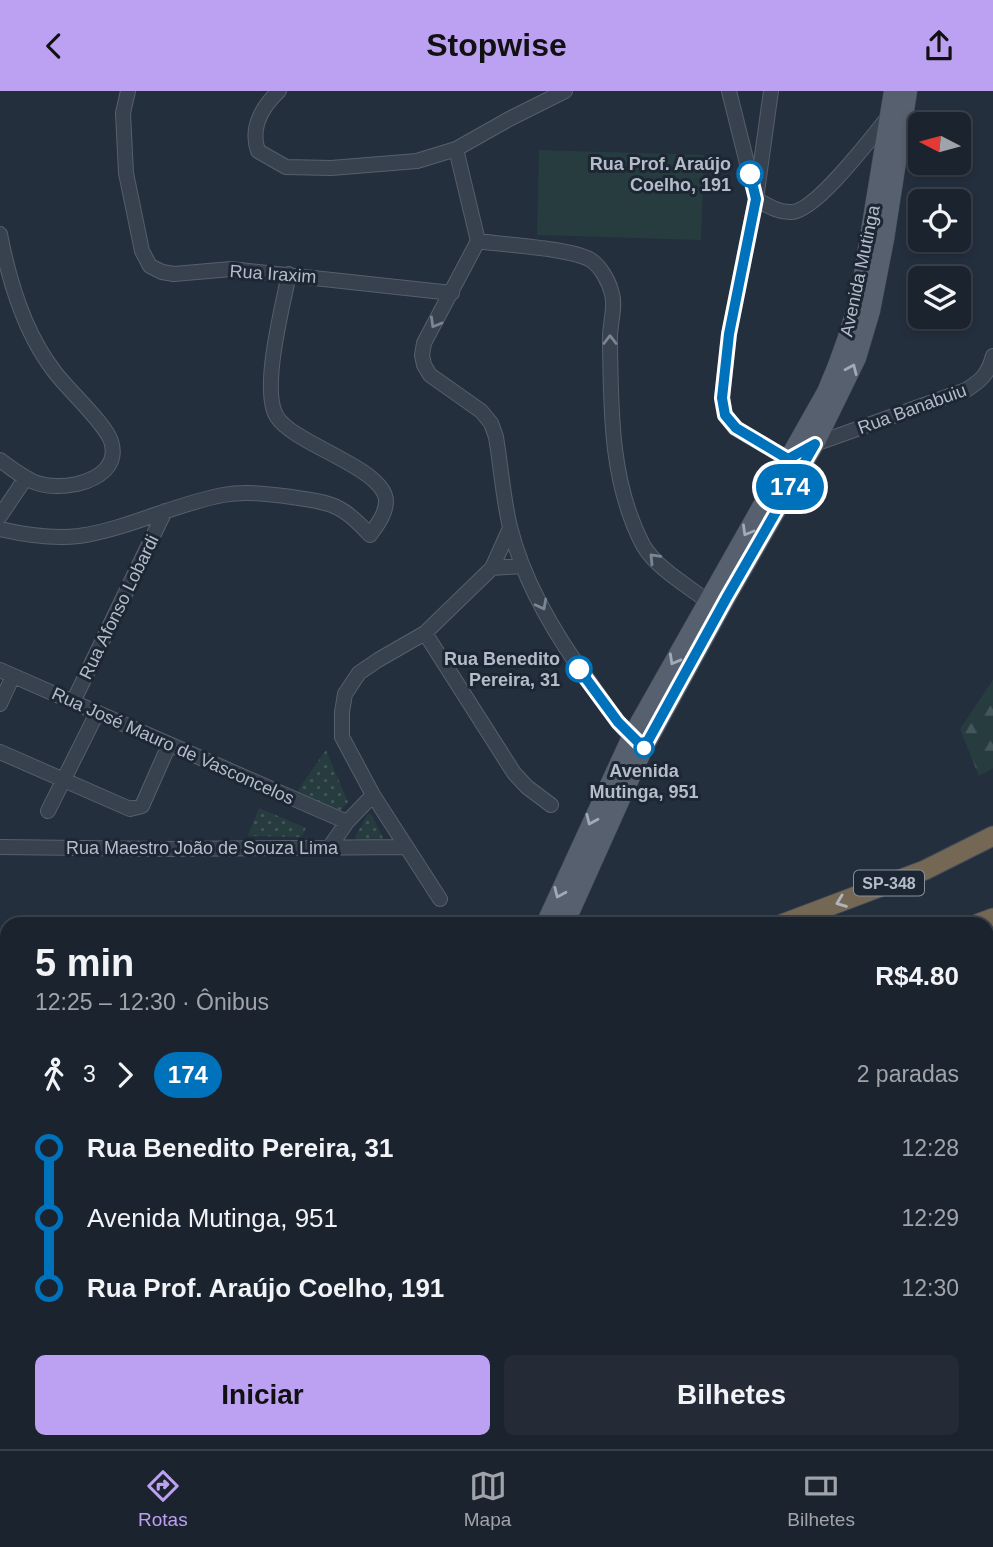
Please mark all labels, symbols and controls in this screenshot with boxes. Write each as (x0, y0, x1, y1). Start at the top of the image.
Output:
icon: back (35, 27, 73, 65)
text: Stopwise (426, 27, 567, 63)
icon: share (920, 27, 958, 65)
north arrow (908, 112, 971, 175)
map controls (908, 112, 971, 329)
place label: Rua Prof. Araújo Coelho, 191 (590, 154, 731, 195)
marker: Rua Prof. Araújo Coelho, 191 (737, 161, 763, 187)
button: locate (908, 189, 971, 252)
street label: Avenida Mutinga (836, 203, 884, 339)
street label: Rua Iraxim (229, 261, 317, 287)
button: layers (908, 266, 971, 329)
one-way arrow (430, 316, 443, 329)
one-way arrow (602, 334, 618, 344)
one-way arrow (844, 364, 858, 376)
street label: Rua Banabuiu (855, 380, 969, 438)
line badge: 174 (750, 464, 830, 510)
text: 174 (770, 473, 810, 500)
one-way arrow (742, 524, 755, 536)
street label: Rua Afonso Lobardi (75, 532, 163, 682)
one-way arrow (650, 553, 663, 566)
one-way arrow (534, 598, 547, 610)
place label: Rua Benedito Pereira, 31 (444, 649, 560, 690)
one-way arrow (669, 653, 682, 666)
marker: Rua Benedito Pereira, 31 (566, 656, 592, 682)
street label: Rua José Mauro de Vasconcelos (49, 683, 297, 809)
marker: Avenida Mutinga, 951 (634, 738, 654, 758)
place label: Avenida Mutinga, 951 (589, 761, 699, 802)
one-way arrow (585, 813, 599, 826)
street label: Rua Maestro João de Souza Lima (66, 838, 339, 858)
road number: SP-348 (854, 870, 924, 895)
one-way arrow (553, 885, 567, 898)
one-way arrow (835, 894, 847, 908)
text: 5 min (35, 942, 134, 984)
text: R$4.80 (875, 961, 959, 991)
text: 12:25 – 12:30 · Ônibus (35, 989, 269, 1015)
icon: walk (35, 1056, 73, 1094)
icon: forward (106, 1056, 144, 1094)
text: 3 (83, 1061, 96, 1087)
text: 174 (168, 1061, 208, 1088)
text: 2 paradas (857, 1061, 959, 1087)
text: Rua Benedito Pereira, 31 (87, 1133, 393, 1163)
text: 12:28 (901, 1135, 959, 1161)
text: Avenida Mutinga, 951 (87, 1203, 338, 1233)
text: 12:29 (901, 1205, 959, 1231)
text: Rua Prof. Araújo Coelho, 191 (87, 1273, 444, 1303)
text: 12:30 (901, 1275, 959, 1301)
button: Iniciar (35, 1355, 490, 1435)
button: Bilhetes (504, 1355, 959, 1435)
tab: Rotas (138, 1467, 188, 1531)
tab: Mapa (464, 1467, 511, 1531)
tab: Bilhetes (787, 1467, 855, 1531)

